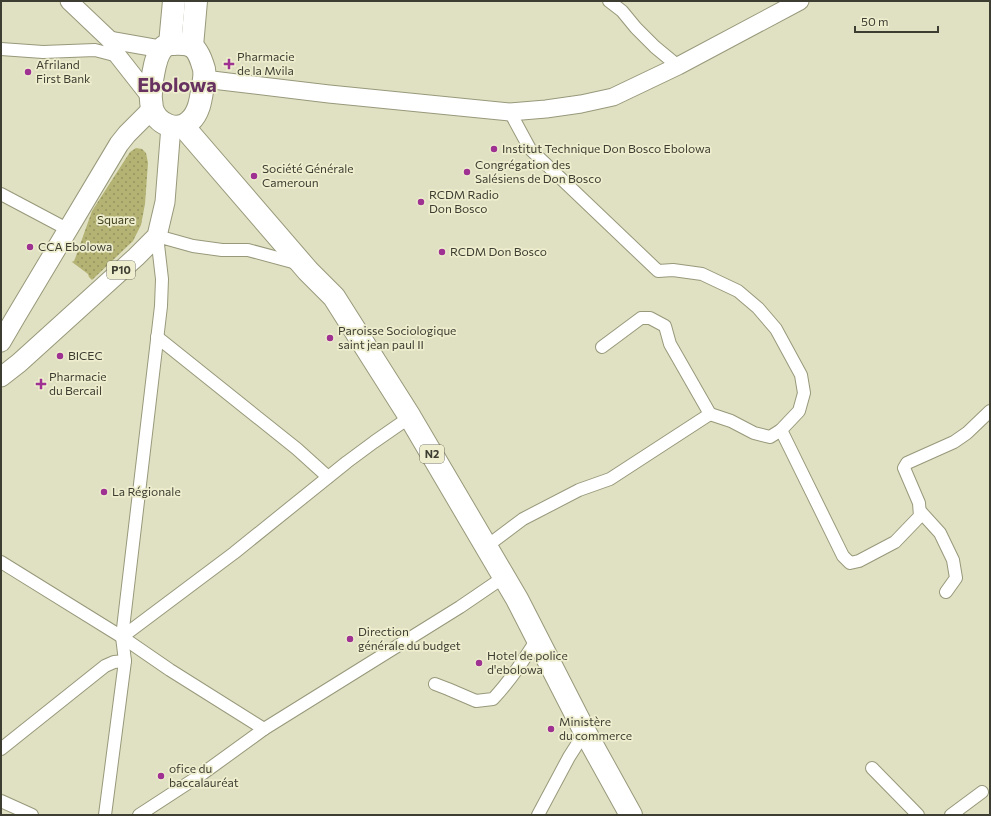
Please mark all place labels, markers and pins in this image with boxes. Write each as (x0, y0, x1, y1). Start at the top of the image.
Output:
place label: Pharmacie de la Mvila (237, 49, 295, 77)
place label: Afriland First Bank (36, 57, 91, 85)
marker: Pharmacie de la Mvila (224, 59, 234, 69)
marker: Afriland First Bank (23, 67, 33, 77)
place label: Institut Technique Don Bosco Ebolowa (502, 141, 711, 155)
marker: Institut Technique Don Bosco Ebolowa (489, 144, 499, 154)
place label: Congrégation des Salésiens de Don Bosco (475, 157, 601, 185)
place label: Société Générale Cameroun (262, 161, 354, 189)
marker: Congrégation des Salésiens de Don Bosco (462, 167, 472, 177)
marker: Société Générale Cameroun (249, 171, 259, 181)
place label: RCDM Radio Don Bosco (429, 187, 499, 215)
marker: RCDM Radio Don Bosco (416, 197, 426, 207)
place label: CCA Ebolowa (38, 239, 112, 253)
marker: CCA Ebolowa (25, 242, 35, 252)
place label: RCDM Don Bosco (450, 244, 547, 258)
marker: RCDM Don Bosco (437, 247, 447, 257)
place label: Paroisse Sociologique saint jean paul II (338, 323, 456, 351)
marker: Paroisse Sociologique saint jean paul II (325, 333, 335, 343)
place label: BICEC (68, 348, 103, 362)
marker: BICEC (55, 351, 65, 361)
place label: Pharmacie du Bercail (49, 369, 107, 397)
marker: Pharmacie du Bercail (36, 379, 46, 389)
place label: La Régionale (112, 484, 181, 498)
marker: La Régionale (99, 487, 109, 497)
place label: Direction générale du budget (358, 624, 461, 652)
marker: Direction générale du budget (345, 634, 355, 644)
place label: Hotel de police d'ebolowa (487, 648, 568, 676)
marker: Hotel de police d'ebolowa (474, 658, 484, 668)
place label: Ministère du commerce (559, 714, 632, 742)
marker: Ministère du commerce (546, 724, 556, 734)
place label: ofice du baccalauréat (169, 761, 239, 789)
marker: ofice du baccalauréat (156, 771, 166, 781)

